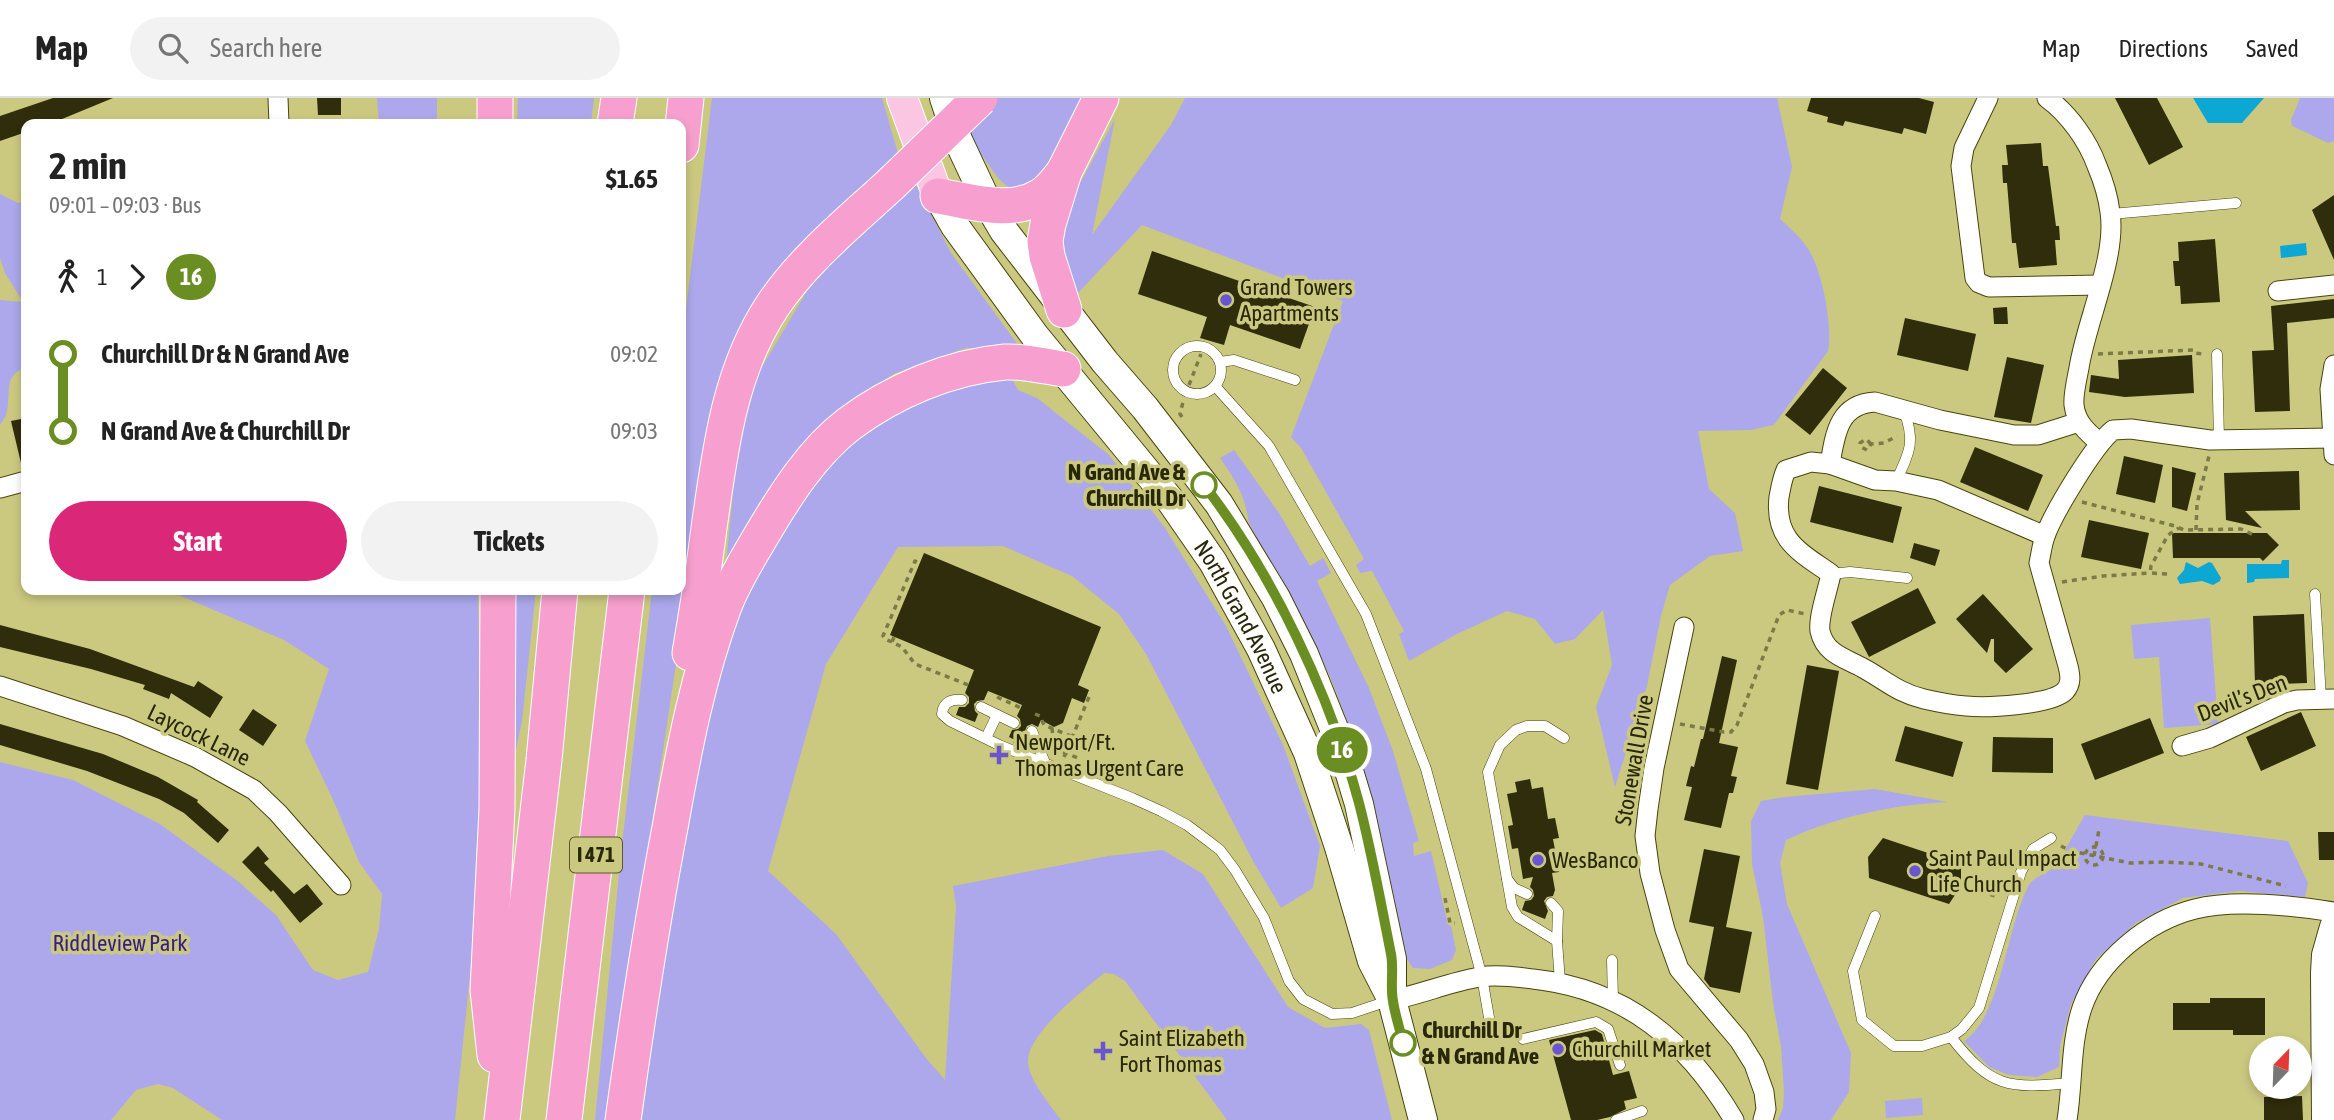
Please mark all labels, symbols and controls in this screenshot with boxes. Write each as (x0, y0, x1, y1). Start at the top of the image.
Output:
search box (130, 17, 620, 80)
text: Map (35, 29, 88, 67)
icon: search (154, 29, 192, 67)
text: Search here (210, 33, 322, 63)
text: Map (2042, 35, 2080, 62)
text: Directions (2118, 35, 2208, 62)
text: Saved (2246, 35, 2299, 62)
text: 2 min (49, 144, 127, 187)
text: $1.65 (606, 164, 658, 194)
text: 09:01 – 09:03 · Bus (49, 192, 201, 218)
icon: walk (49, 258, 87, 296)
icon: forward (118, 258, 156, 296)
text: 16 (180, 263, 202, 290)
text: 1 (97, 264, 108, 290)
place label: Grand Towers Apartments (1240, 274, 1353, 326)
marker: Grand Towers Apartments (1218, 292, 1234, 308)
text: Churchill Dr & N Grand Ave (101, 339, 349, 369)
text: 09:02 (610, 341, 658, 367)
text: N Grand Ave & Churchill Dr (101, 416, 349, 446)
text: 09:03 (610, 418, 658, 444)
place label: N Grand Ave & Churchill Dr (1068, 459, 1186, 511)
marker: N Grand Ave & Churchill Dr (1191, 472, 1217, 498)
button: Start (49, 501, 347, 581)
button: Tickets (361, 501, 658, 581)
street label: North Grand Avenue (1189, 535, 1292, 697)
street label: Devil’s Den (2194, 669, 2290, 727)
street label: Stonewall Drive (1610, 693, 1658, 827)
street label: Laycock Lane (143, 699, 255, 771)
line badge: 16 (1310, 727, 1374, 773)
place label: Newport/Ft. Thomas Urgent Care (1015, 729, 1184, 781)
text: 16 (1331, 736, 1353, 763)
marker: Newport/Ft. Thomas Urgent Care (989, 745, 1009, 765)
road number: I 471 (570, 838, 622, 872)
place label: Saint Paul Impact Life Church (1929, 845, 2077, 897)
place label: WesBanco (1552, 847, 1639, 873)
marker: WesBanco (1530, 852, 1546, 868)
marker: Saint Paul Impact Life Church (1907, 863, 1923, 879)
park label: Riddleview Park (53, 930, 187, 956)
place label: Churchill Dr & N Grand Ave (1422, 1017, 1539, 1069)
place label: Saint Elizabeth Fort Thomas (1119, 1025, 1245, 1077)
marker: Churchill Dr & N Grand Ave (1390, 1030, 1416, 1056)
place label: Churchill Market (1572, 1036, 1711, 1062)
north arrow (2249, 1036, 2312, 1099)
map controls (2249, 1036, 2312, 1099)
marker: Saint Elizabeth Fort Thomas (1093, 1041, 1113, 1061)
marker: Churchill Market (1550, 1041, 1566, 1057)

